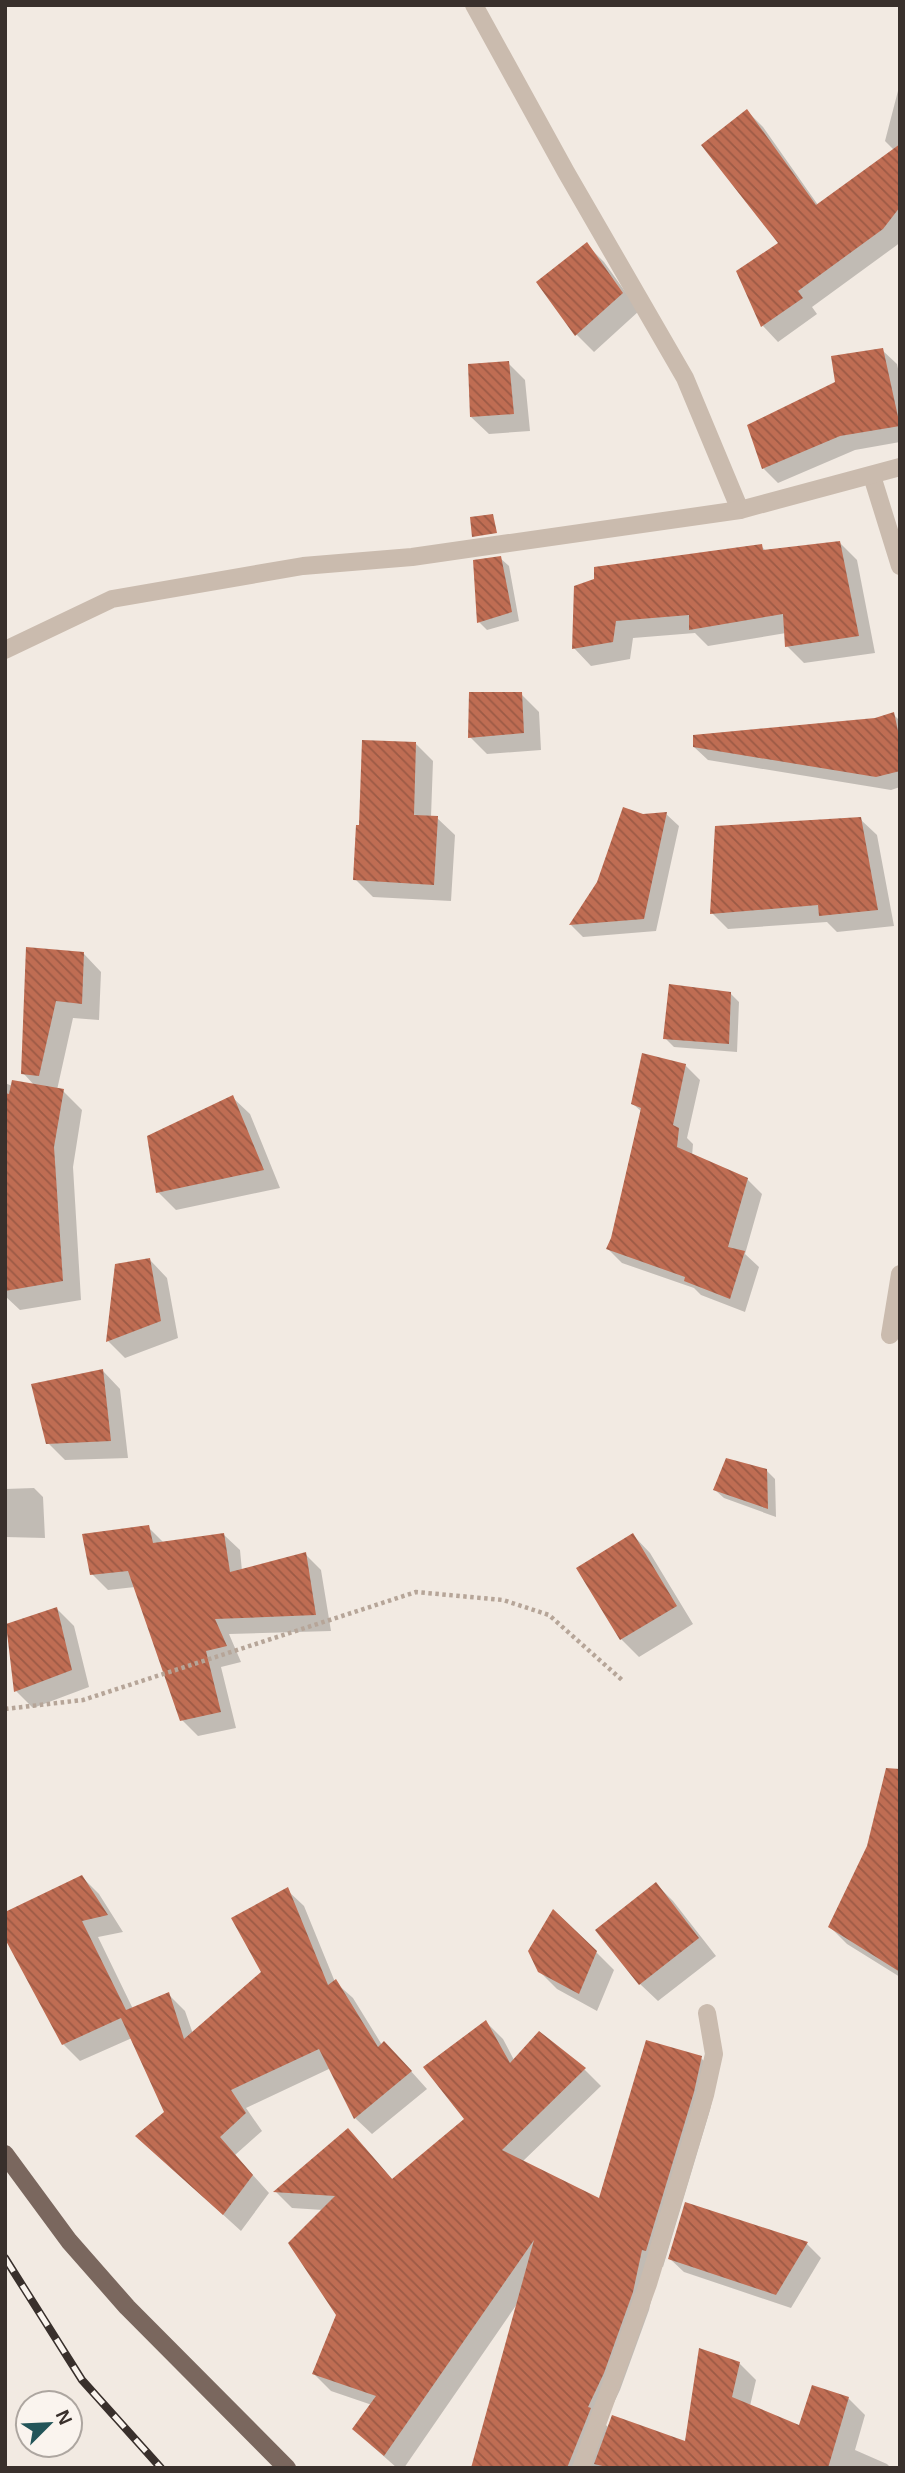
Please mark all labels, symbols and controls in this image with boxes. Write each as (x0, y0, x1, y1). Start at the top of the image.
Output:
north arrow (14, 2389, 84, 2459)
text: N (52, 2407, 76, 2428)

